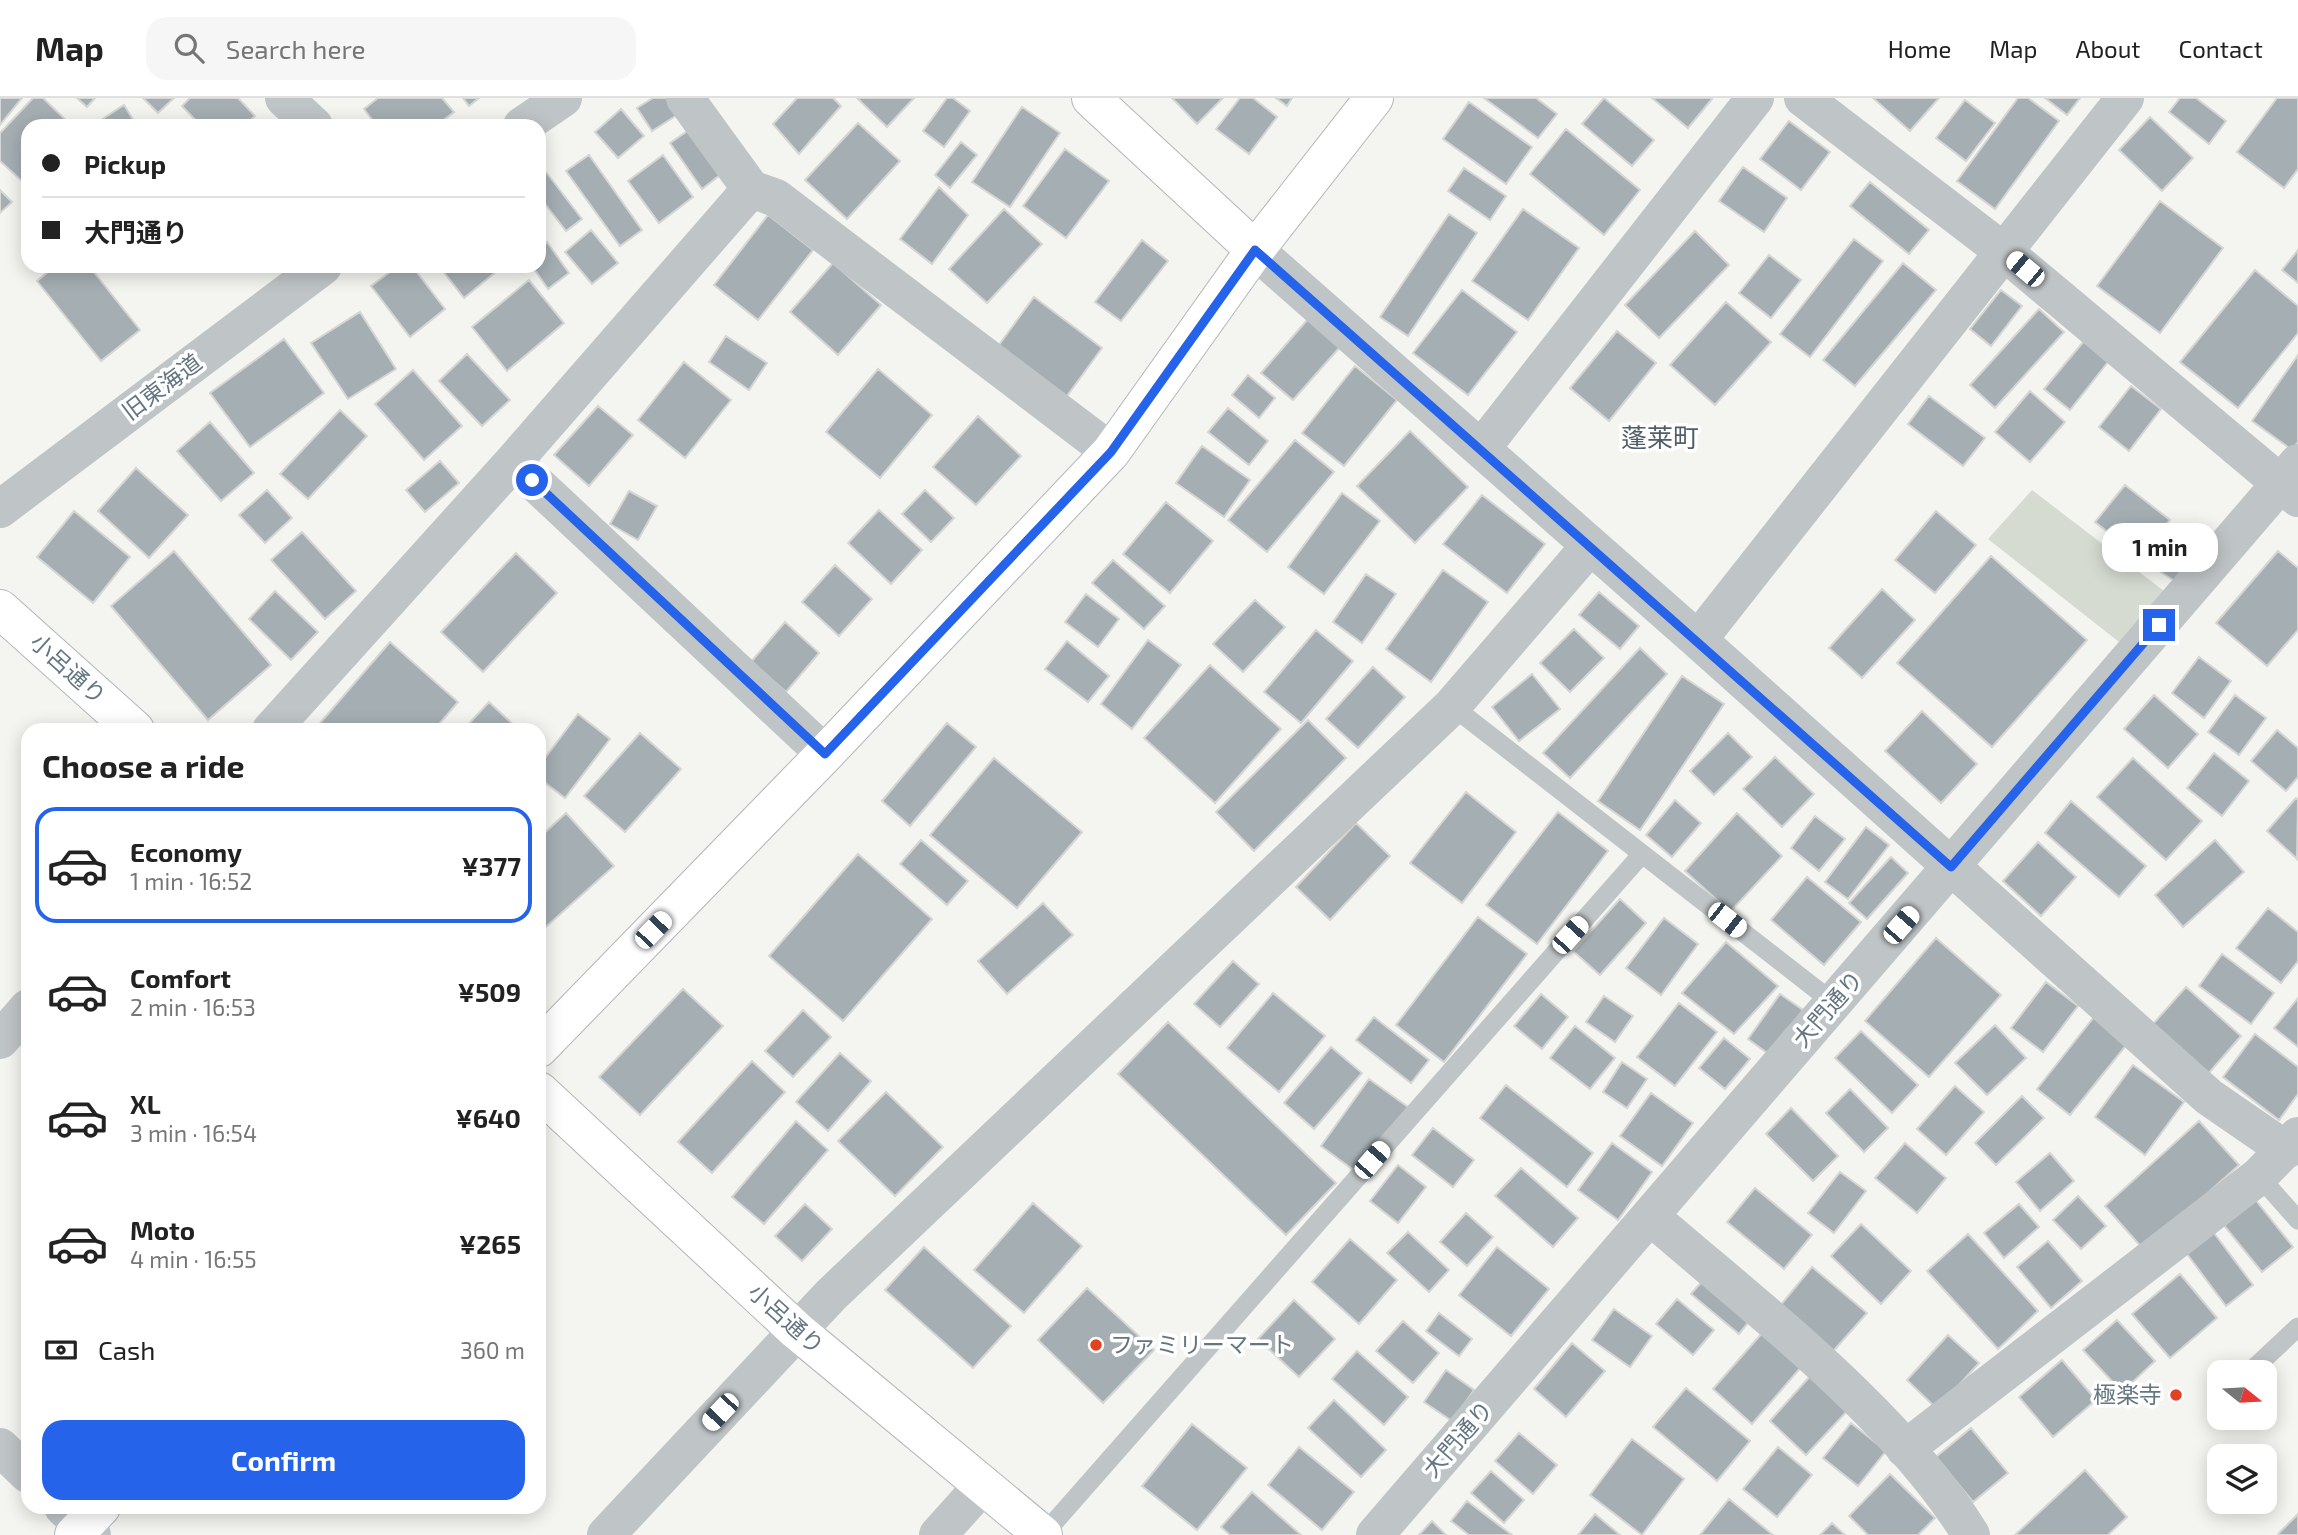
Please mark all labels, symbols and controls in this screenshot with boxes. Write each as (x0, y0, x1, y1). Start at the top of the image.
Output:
search box (146, 17, 636, 80)
text: Map (35, 28, 104, 68)
icon: search (170, 29, 208, 67)
text: Search here (226, 33, 365, 64)
text: Home (1888, 34, 1951, 63)
text: Map (1989, 34, 2037, 63)
text: About (2075, 34, 2141, 63)
text: Contact (2179, 34, 2263, 63)
text: Pickup (84, 148, 166, 179)
text: 大門通り (84, 216, 188, 247)
car (2003, 247, 2048, 291)
street label: 旧東海道 (116, 347, 207, 425)
district label: 蓬莱町 (1621, 421, 1699, 452)
route start (516, 464, 548, 496)
callout: 1 min (2101, 524, 2217, 573)
text: 1 min (2132, 533, 2188, 561)
route end (2143, 609, 2175, 641)
street label: 小呂通り (25, 627, 112, 709)
text: Choose a ride (42, 746, 245, 784)
icon: car (46, 834, 109, 897)
text: Economy (130, 836, 242, 867)
text: ¥377 (462, 850, 521, 881)
text: 1 min · 16:52 (130, 867, 252, 895)
car (1704, 899, 1751, 941)
car (1880, 902, 1923, 948)
car (631, 908, 676, 952)
car (1549, 912, 1592, 958)
icon: car (46, 960, 109, 1023)
text: Comfort (130, 962, 231, 993)
street label: 大門通り (1787, 964, 1868, 1052)
text: ¥509 (458, 976, 521, 1007)
text: 2 min · 16:53 (130, 993, 256, 1021)
icon: car (46, 1086, 109, 1149)
text: XL (130, 1088, 161, 1119)
text: ¥640 (455, 1102, 521, 1133)
text: 3 min · 16:54 (130, 1119, 257, 1147)
car (1351, 1137, 1394, 1183)
icon: car (46, 1212, 109, 1275)
text: Moto (130, 1214, 195, 1245)
text: ¥265 (459, 1228, 521, 1259)
text: 4 min · 16:55 (130, 1245, 257, 1273)
street label: 小呂通り (743, 1277, 830, 1359)
place label: ファミリーマート (1110, 1330, 1294, 1358)
icon: cash (42, 1331, 80, 1369)
text: Cash (98, 1334, 155, 1365)
text: 360 m (460, 1336, 525, 1364)
marker: ファミリーマート (1088, 1337, 1104, 1353)
north arrow (2207, 1360, 2277, 1430)
map controls (2207, 1360, 2277, 1514)
place label: 極楽寺 (2093, 1380, 2162, 1408)
marker: 極楽寺 (2168, 1387, 2184, 1403)
car (698, 1389, 743, 1435)
street label: 大門通り (1417, 1394, 1498, 1482)
button: Confirm (42, 1420, 525, 1500)
button: layers (2207, 1444, 2277, 1514)

